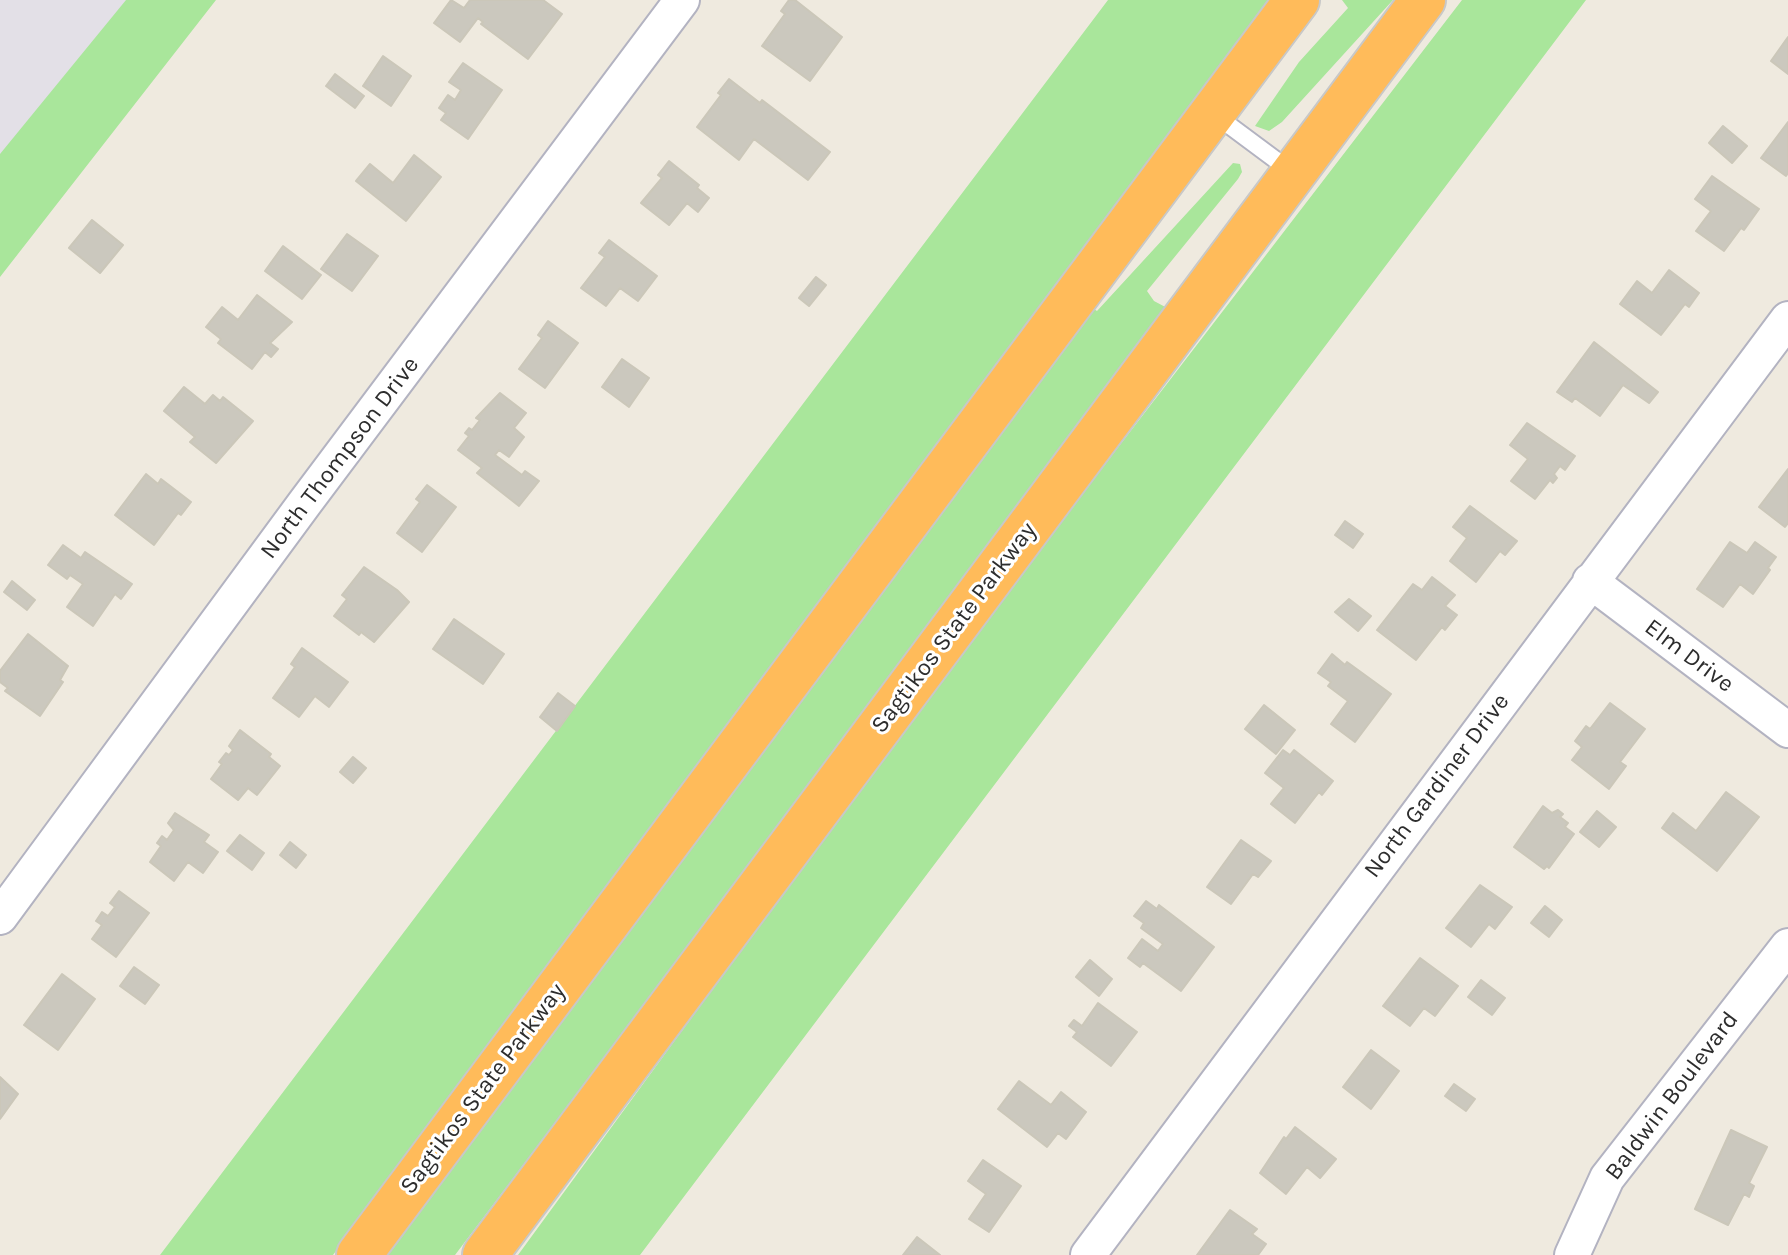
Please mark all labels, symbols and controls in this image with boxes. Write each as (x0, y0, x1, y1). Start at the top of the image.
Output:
street label: North Thompson Drive (255, 351, 425, 565)
street label: Sagtikos State Parkway (865, 517, 1043, 739)
street label: Elm Drive (1639, 613, 1739, 699)
street label: North Gardiner Drive (1358, 688, 1516, 884)
street label: Sagtikos State Parkway (394, 978, 572, 1200)
street label: Baldwin Boulevard (1599, 1006, 1745, 1186)

